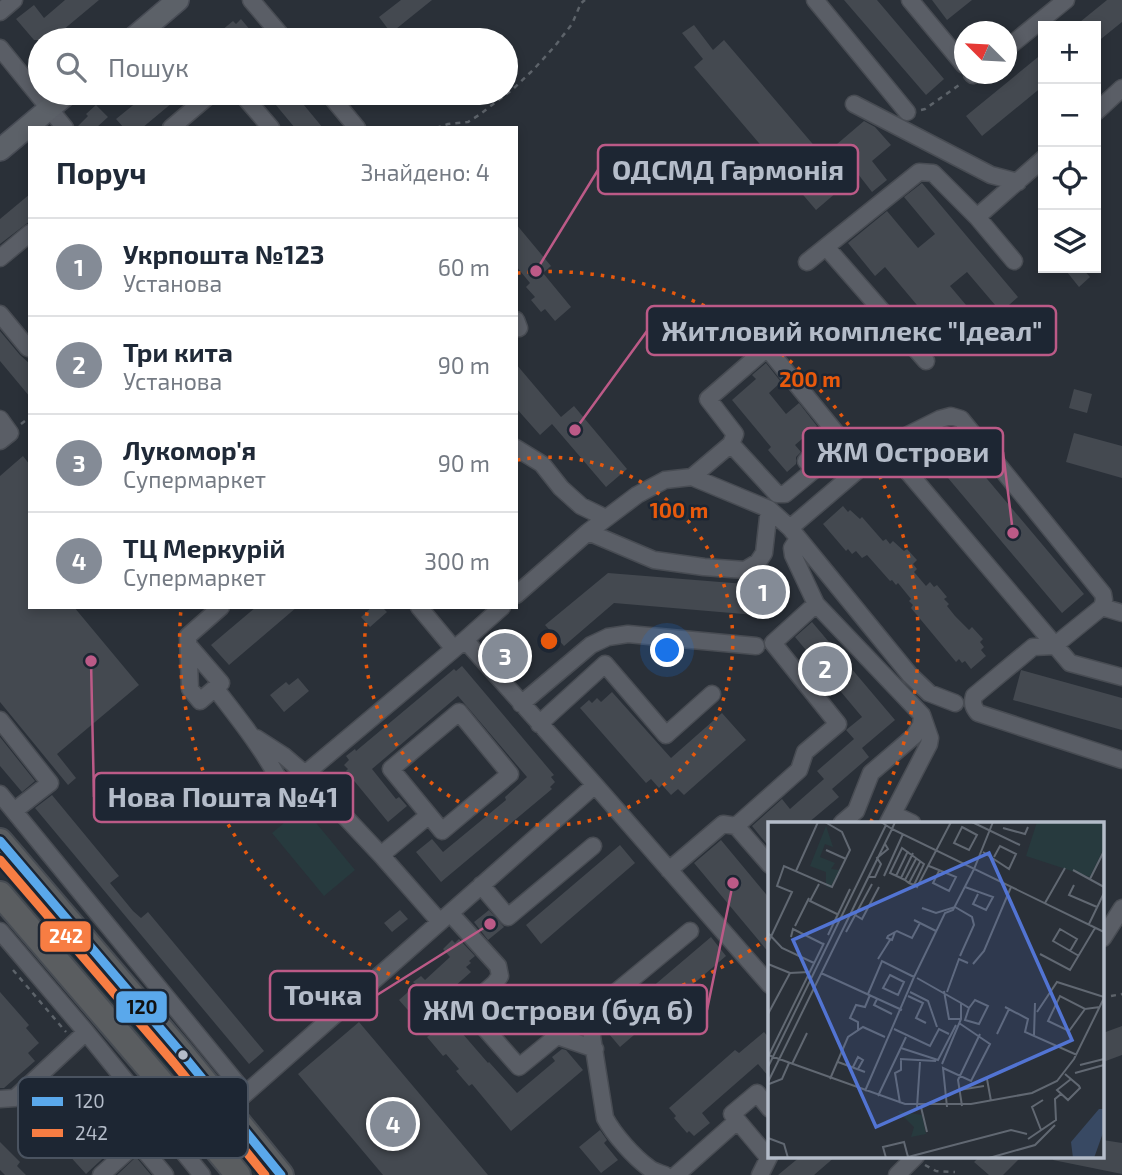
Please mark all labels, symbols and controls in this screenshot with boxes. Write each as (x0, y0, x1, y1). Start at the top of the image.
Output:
north arrow (954, 21, 1017, 84)
map controls (1038, 21, 1101, 273)
button: + (1038, 21, 1101, 84)
search box (28, 28, 518, 105)
icon: search (52, 48, 90, 86)
text: Пошук (108, 51, 189, 82)
button: − (1038, 84, 1101, 147)
callout: ОДСМД Гармонія (598, 145, 858, 194)
button: locate (1038, 147, 1101, 210)
text: ОДСМД Гармонія (612, 152, 844, 186)
text: Поруч (56, 154, 146, 190)
text: Знайдено: 4 (361, 158, 490, 186)
button: layers (1038, 210, 1101, 273)
text: Укрпошта №123 (123, 238, 325, 269)
text: 1 (74, 253, 84, 281)
text: 60 m (438, 253, 490, 281)
text: Установа (123, 269, 222, 297)
callout: Житловий комплекс "Ідеал" (647, 306, 1056, 355)
text: Житловий комплекс "Ідеал" (661, 313, 1043, 347)
text: Три кита (123, 336, 233, 367)
text: 2 (72, 351, 86, 379)
text: 90 m (438, 351, 490, 379)
text: 200 m (779, 366, 841, 391)
text: Установа (123, 367, 222, 395)
callout: ЖМ Острови (803, 428, 1003, 477)
text: Лукомор'я (123, 434, 256, 465)
text: ЖМ Острови (817, 434, 989, 468)
text: 3 (72, 449, 86, 477)
text: 90 m (438, 449, 490, 477)
text: Супермаркет (123, 465, 266, 493)
text: 100 m (650, 497, 708, 522)
text: ТЦ Меркурій (123, 532, 285, 563)
text: 4 (72, 547, 86, 575)
text: 300 m (424, 547, 490, 575)
text: Супермаркет (123, 563, 266, 591)
pin: 1 (740, 566, 786, 618)
centre of rings (537, 629, 561, 653)
pin: 3 (482, 630, 528, 682)
your location (650, 633, 684, 667)
pin: 2 (802, 643, 848, 695)
callout: Нова Пошта №41 (94, 773, 353, 822)
text: Нова Пошта №41 (107, 779, 339, 813)
inset map (768, 822, 1104, 1158)
line badge: 242 (39, 920, 92, 953)
text: 242 (49, 924, 83, 947)
callout: Точка (270, 971, 377, 1020)
text: Точка (284, 977, 362, 1011)
callout: ЖМ Острови (буд 6) (409, 985, 707, 1034)
line badge: 120 (115, 990, 168, 1024)
text: ЖМ Острови (буд 6) (423, 992, 693, 1026)
text: 120 (126, 995, 158, 1018)
unlabelled marker (176, 1048, 190, 1062)
legend (18, 1077, 248, 1158)
text: 120 (75, 1089, 105, 1112)
pin: 4 (370, 1098, 416, 1150)
text: 242 (75, 1121, 108, 1144)

